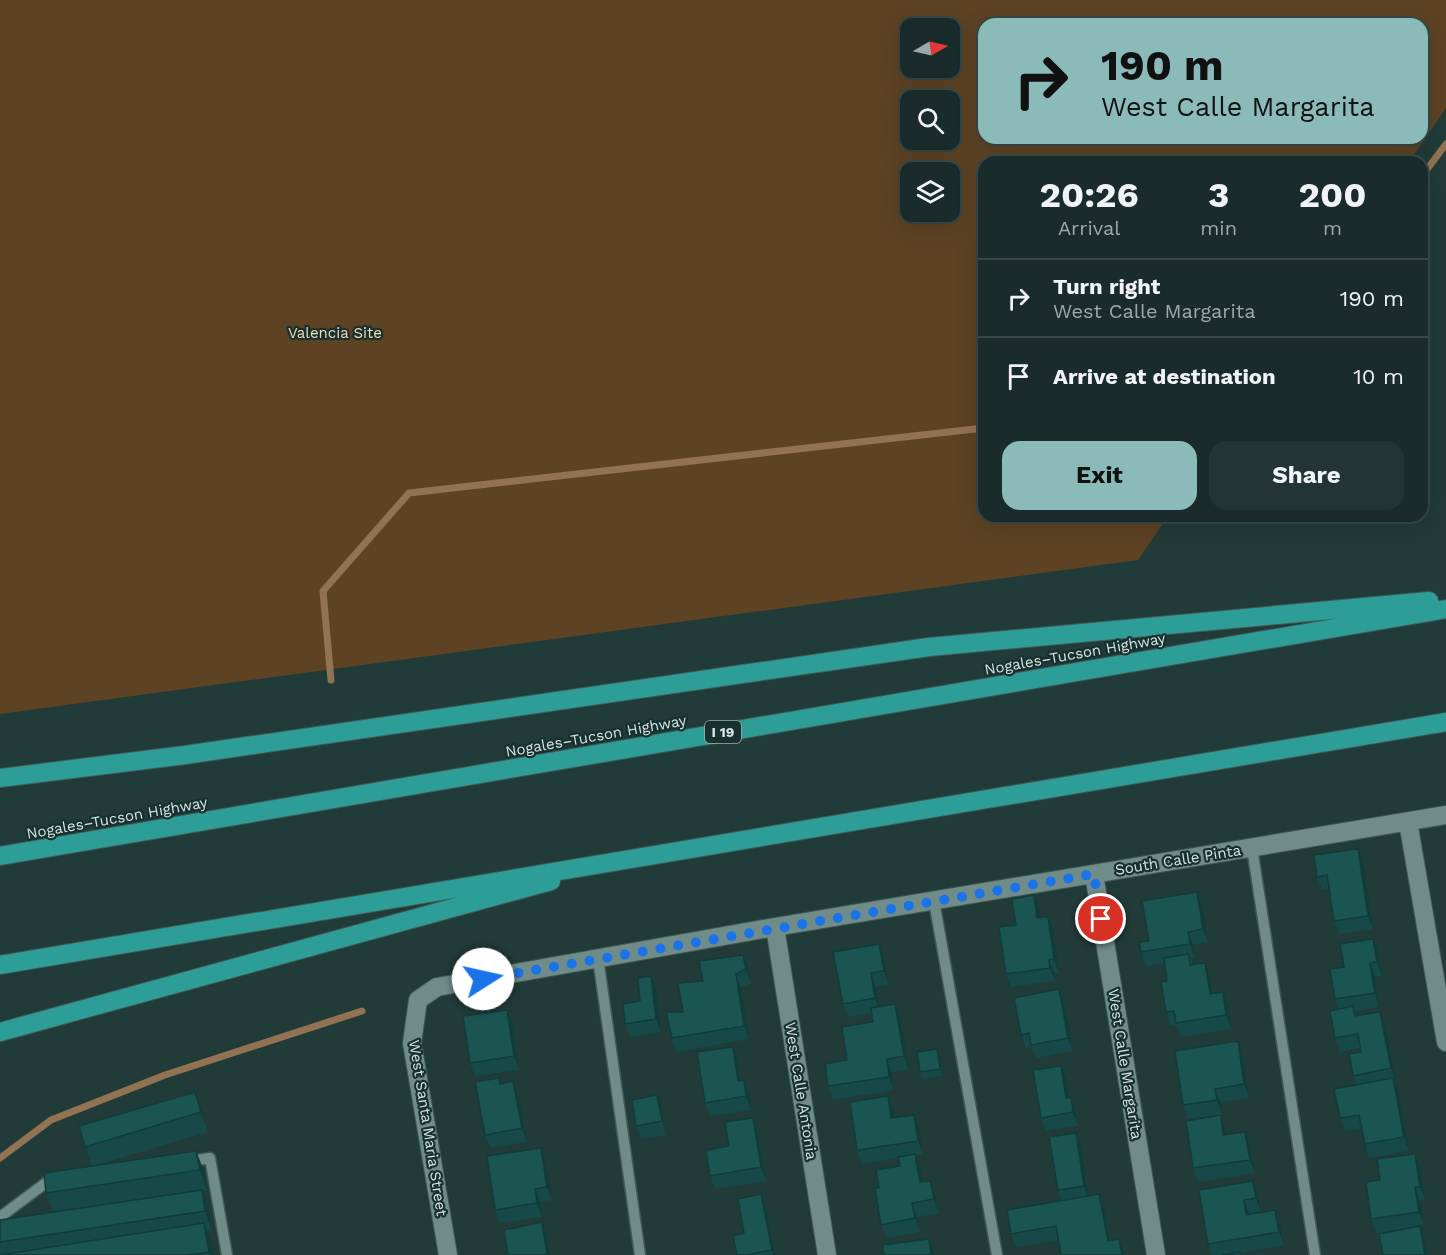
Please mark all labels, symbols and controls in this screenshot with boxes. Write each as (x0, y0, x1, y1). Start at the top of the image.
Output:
north arrow (900, 18, 960, 78)
map controls (900, 18, 960, 222)
text: 190 m (1101, 41, 1224, 90)
icon: right (1002, 42, 1080, 120)
button: search (900, 90, 960, 150)
text: West Calle Margarita (1101, 91, 1374, 123)
button: layers (900, 162, 960, 222)
text: 20:26 (1040, 174, 1139, 216)
text: 3 (1208, 174, 1229, 216)
text: 200 (1299, 174, 1366, 216)
text: Arrival (1058, 216, 1120, 240)
text: min (1200, 216, 1237, 240)
text: m (1323, 216, 1342, 240)
text: Turn right (1053, 274, 1160, 299)
icon: right (1002, 282, 1035, 315)
text: 190 m (1340, 286, 1404, 311)
text: West Calle Margarita (1053, 299, 1256, 323)
park label: Valencia Site (288, 324, 382, 342)
icon: arrive (1002, 360, 1035, 393)
text: Arrive at destination (1053, 364, 1276, 389)
text: 10 m (1353, 364, 1404, 389)
button: Exit (1002, 441, 1197, 510)
button: Share (1209, 441, 1404, 510)
street label: Nogales–Tucson Highway (983, 629, 1167, 679)
street label: Nogales–Tucson Highway (504, 711, 688, 761)
road number: I 19 (705, 721, 741, 743)
street label: Nogales–Tucson Highway (25, 793, 209, 843)
street label: South Calle Pinta (1114, 841, 1243, 879)
pin (1075, 893, 1126, 944)
icon: arrive (1084, 902, 1117, 935)
position arrow (451, 947, 515, 1011)
street label: West Calle Margarita (1104, 988, 1146, 1141)
street label: West Calle Antonia (781, 1021, 821, 1162)
street label: West Santa Maria Street (405, 1039, 451, 1218)

